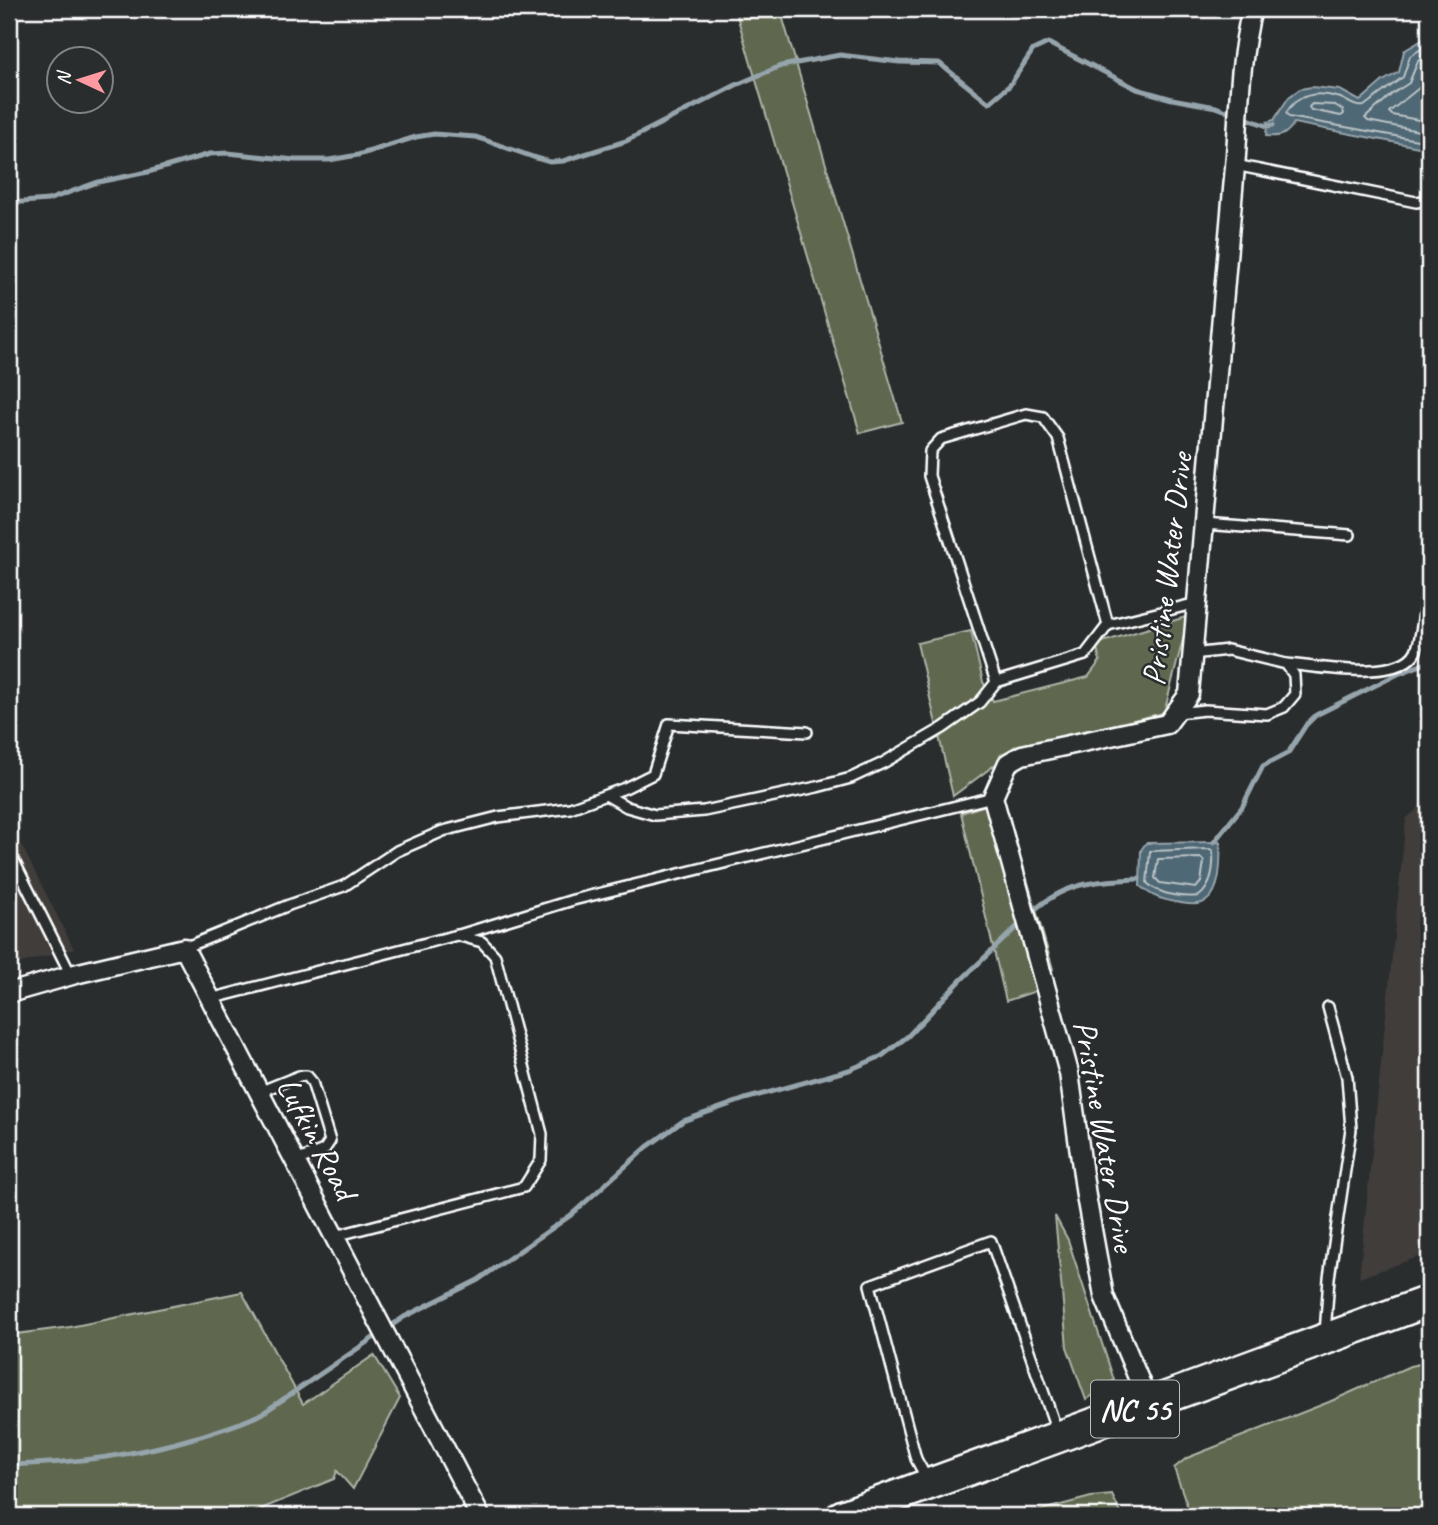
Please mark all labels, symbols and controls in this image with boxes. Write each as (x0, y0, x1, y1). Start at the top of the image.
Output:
north arrow (46, 46, 116, 116)
text: N (52, 69, 77, 86)
street label: Pristine Water Drive (1132, 448, 1202, 688)
street label: Pristine Water Drive (1064, 1017, 1146, 1257)
street label: Lufkin Road (267, 1070, 369, 1211)
road number: NC 55 (1091, 1380, 1179, 1438)

